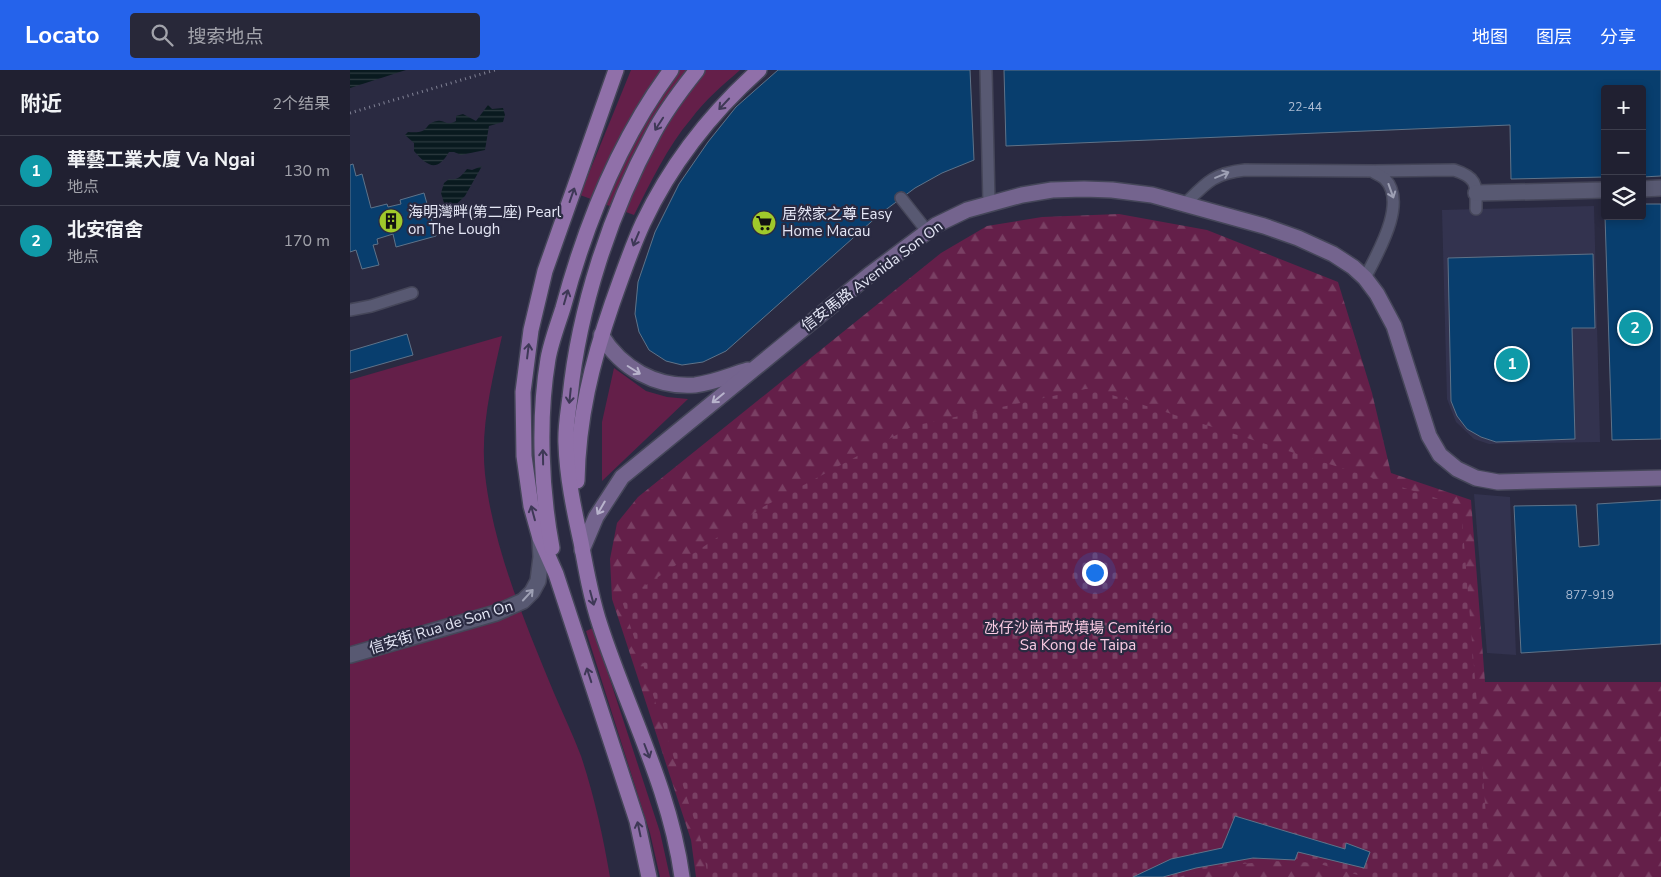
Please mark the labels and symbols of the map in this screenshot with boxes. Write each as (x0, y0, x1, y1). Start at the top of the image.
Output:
one-way arrow (718, 97, 730, 110)
house number: 22-44 (1288, 99, 1322, 115)
one-way arrow (654, 117, 664, 131)
one-way arrow (1214, 170, 1229, 179)
one-way arrow (1387, 183, 1396, 198)
one-way arrow (568, 188, 577, 204)
place label: 海明灣畔(第二座) Pearl on The Lough (408, 202, 562, 239)
place label: 居然家之尊 Easy Home Macau (782, 204, 893, 241)
building icon: 海明灣畔(第二座) Pearl on The Lough (378, 208, 404, 234)
supermarket icon: 居然家之尊 Easy Home Macau (751, 210, 777, 236)
street label: 信安馬路 Avenida Son On (797, 216, 947, 336)
one-way arrow (630, 231, 640, 246)
one-way arrow (561, 289, 571, 305)
pin: 2 (1619, 309, 1651, 347)
one-way arrow (523, 344, 533, 360)
pin: 1 (1496, 345, 1528, 383)
one-way arrow (627, 365, 641, 375)
one-way arrow (565, 387, 575, 403)
one-way arrow (712, 392, 725, 403)
one-way arrow (538, 449, 548, 465)
one-way arrow (596, 500, 605, 515)
one-way arrow (528, 505, 537, 521)
your location (1082, 560, 1108, 586)
house number: 877-919 (1566, 587, 1614, 603)
one-way arrow (522, 589, 534, 602)
one-way arrow (588, 589, 597, 605)
street label: 信安街 Rua de Son On (367, 596, 515, 658)
park label: 氹仔沙崗市政墳場 Cemitério Sa Kong de Taipa (984, 618, 1172, 655)
one-way arrow (584, 667, 593, 683)
one-way arrow (643, 742, 652, 758)
one-way arrow (633, 822, 643, 838)

